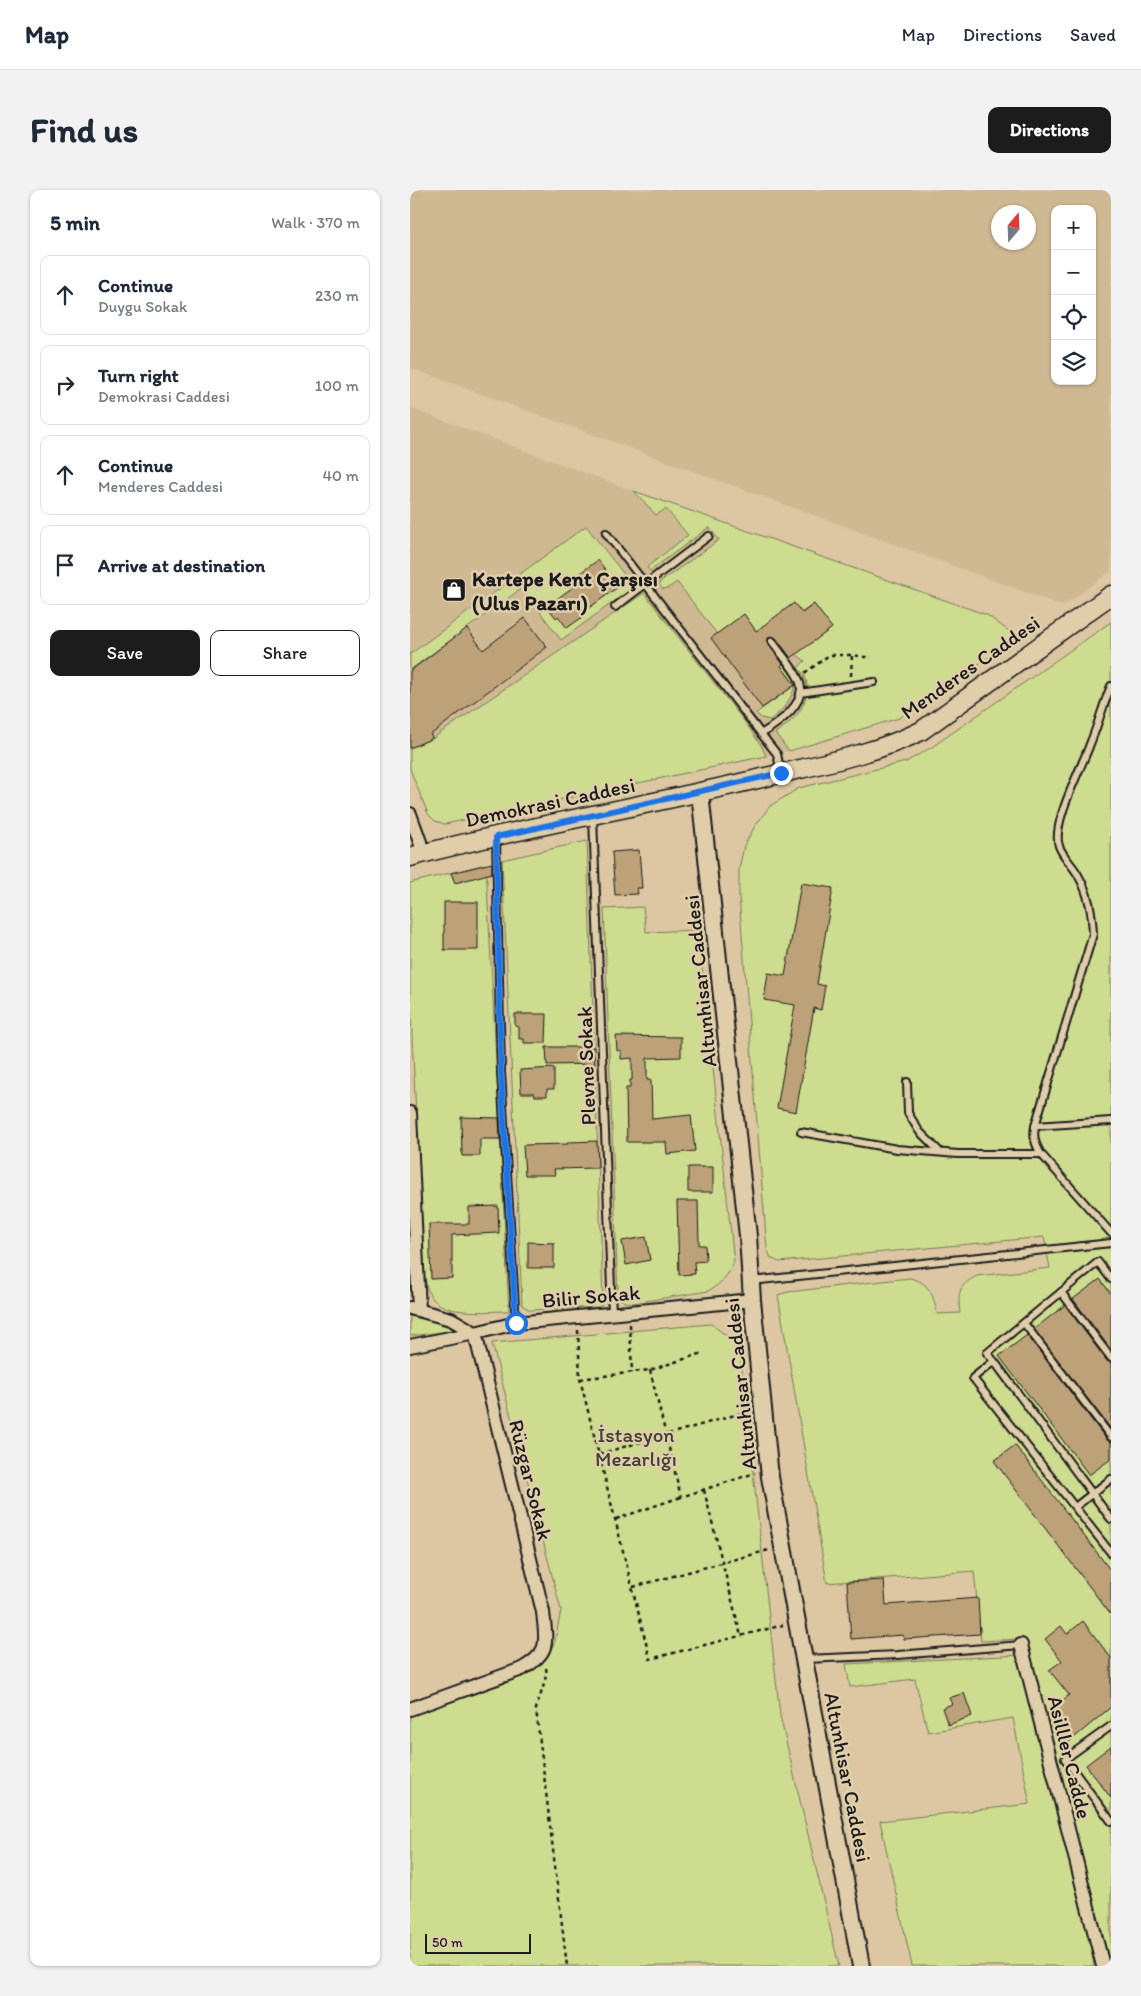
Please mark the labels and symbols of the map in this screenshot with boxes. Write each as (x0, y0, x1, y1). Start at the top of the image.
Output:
north arrow (991, 205, 1036, 250)
place label: Kartepe Kent Çarşısı (Ulus Pazarı) (472, 566, 658, 616)
shop icon: Kartepe Kent Çarşısı (Ulus Pazarı) (441, 577, 467, 603)
street label: Menderes Caddesi (896, 610, 1044, 724)
route end (770, 762, 793, 785)
street label: Demokrasi Caddesi (463, 772, 637, 832)
street label: Altunhisar Caddesi (679, 894, 721, 1068)
street label: Plevne Sokak (571, 1006, 601, 1126)
street label: Bilir Sokak (541, 1279, 641, 1313)
street label: Altunhisar Caddesi (719, 1297, 761, 1471)
route start (505, 1312, 528, 1335)
street label: Rüzgar Sokak (504, 1417, 558, 1543)
park label: İstasyon Mezarlığı (595, 1422, 677, 1471)
street label: Altunhisar Caddesi (819, 1690, 877, 1864)
street label: Asilller Cadde (1043, 1693, 1097, 1821)
scale bar (425, 1931, 531, 1954)

